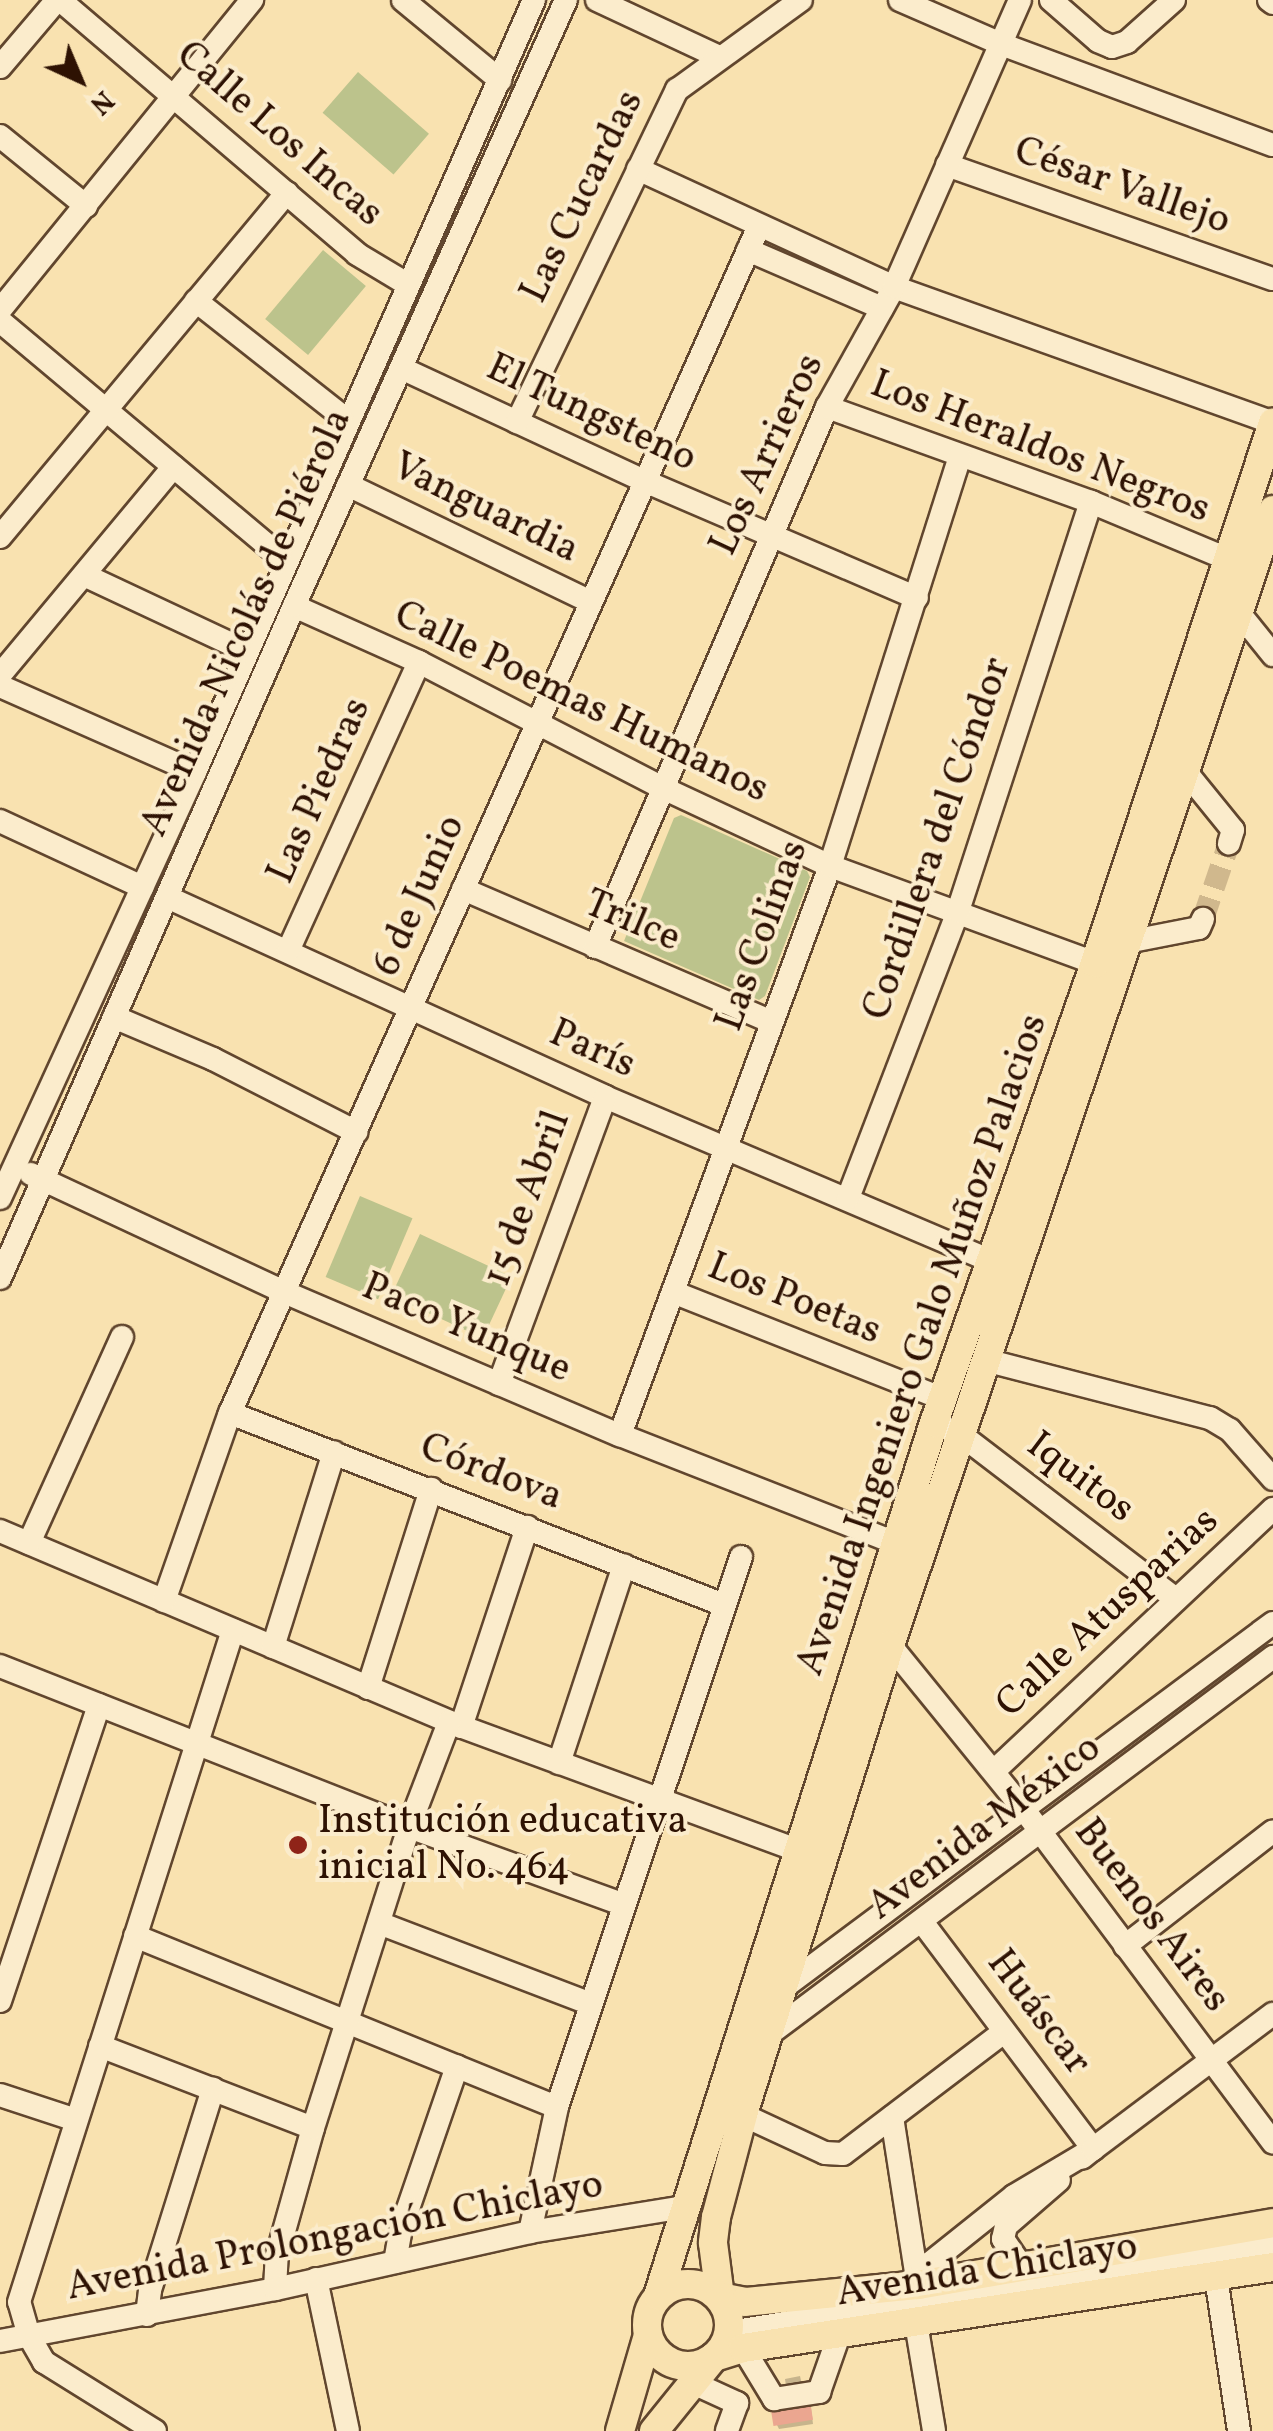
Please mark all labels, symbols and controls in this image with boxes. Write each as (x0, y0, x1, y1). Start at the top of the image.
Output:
north arrow (30, 30, 130, 130)
street label: Calle Los Incas (166, 32, 392, 238)
text: N (80, 81, 122, 123)
street label: Las Cucardas (511, 83, 655, 311)
street label: César Vallejo (1007, 127, 1237, 247)
street label: El Tungsteno (478, 344, 704, 484)
street label: Los Arrieros (700, 347, 836, 563)
street label: Los Heraldos Negros (863, 361, 1217, 535)
street label: Avenida Nicolás de Piérola (131, 402, 363, 844)
street label: Vanguardia (384, 443, 586, 575)
street label: Calle Poemas Humanos (386, 591, 776, 815)
street label: Cordillera del Cóndor (854, 652, 1022, 1026)
street label: Las Piedras (258, 691, 382, 891)
street label: 6 de Junio (363, 808, 477, 984)
street label: Las Colinas (706, 834, 820, 1038)
street label: Trilce (577, 880, 687, 964)
street label: Avenida Ingeniero Galo Muñoz Palacios (787, 1008, 1059, 1682)
street label: París (542, 1010, 642, 1090)
street label: 15 de Abril (474, 1105, 582, 1293)
street label: Los Poetas (700, 1244, 888, 1356)
street label: Paco Yunque (354, 1263, 578, 1395)
street label: Iquitos (1017, 1422, 1143, 1534)
street label: Córdova (413, 1424, 569, 1522)
street label: Calle Atusparias (987, 1498, 1229, 1728)
street label: Avenida México (859, 1725, 1111, 1931)
place label: Institución educativa inicial No. 464 (318, 1798, 687, 1892)
street label: Buenos Aires (1063, 1810, 1239, 2022)
marker: Institución educativa inicial No. 464 (287, 1834, 309, 1856)
street label: Huáscar (975, 1941, 1101, 2085)
street label: Avenida Prolongación Chiclayo (63, 2161, 607, 2313)
street label: Avenida Chiclayo (833, 2224, 1141, 2318)

